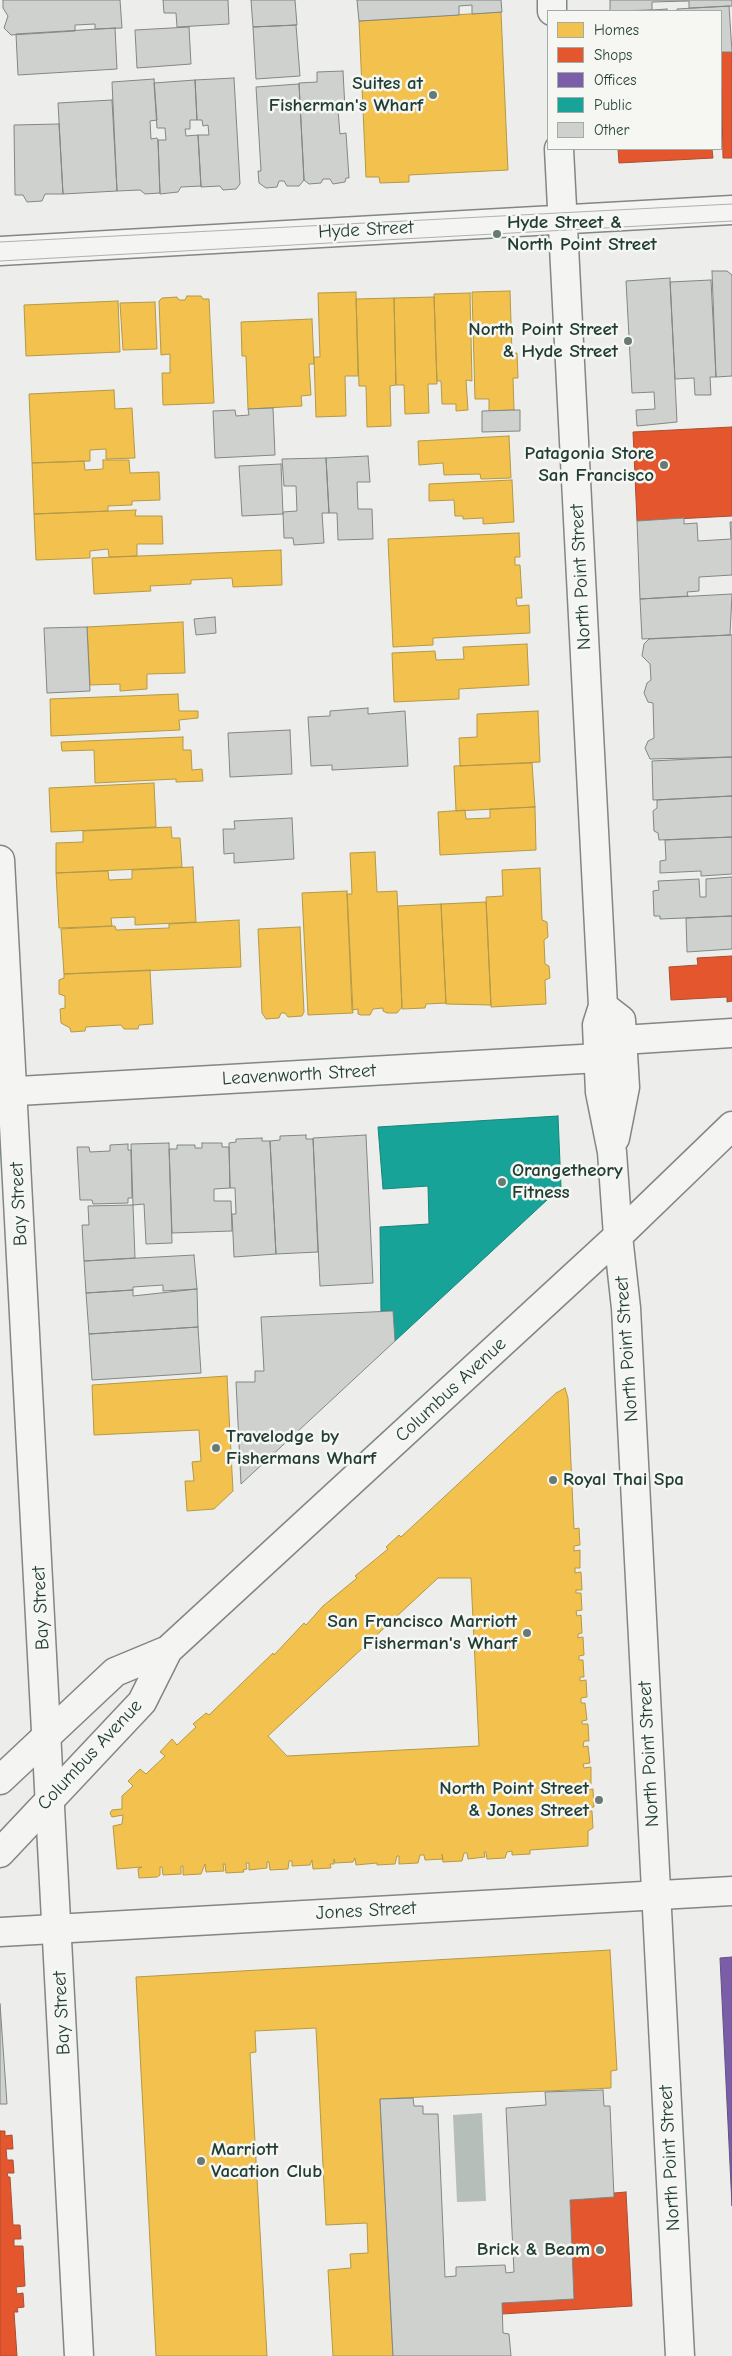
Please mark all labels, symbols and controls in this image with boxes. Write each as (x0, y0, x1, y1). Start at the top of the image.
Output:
legend (547, 10, 722, 150)
text: Homes (594, 21, 639, 39)
text: Shops (594, 46, 632, 64)
text: Offices (594, 71, 636, 89)
place label: Suites at Fisherman's Wharf (269, 73, 423, 117)
marker: Suites at Fisherman's Wharf (427, 89, 439, 101)
text: Public (594, 96, 632, 114)
text: Other (594, 121, 629, 139)
place label: Hyde Street & North Point Street (507, 212, 657, 256)
street label: Hyde Street (318, 216, 414, 244)
marker: Hyde Street & North Point Street (491, 228, 503, 240)
place label: North Point Street & Hyde Street (468, 319, 618, 363)
marker: North Point Street & Hyde Street (622, 335, 634, 347)
place label: Patagonia Store San Francisco (524, 443, 654, 487)
marker: Patagonia Store San Francisco (658, 459, 670, 471)
street label: North Point Street (566, 503, 596, 651)
street label: Leavenworth Street (221, 1060, 377, 1090)
place label: Orangetheory Fitness (512, 1160, 623, 1204)
street label: Bay Street (5, 1161, 33, 1247)
marker: Orangetheory Fitness (496, 1176, 508, 1188)
street label: North Point Street (611, 1275, 643, 1423)
street label: Columbus Avenue (391, 1333, 511, 1447)
place label: Travelodge by Fishermans Wharf (226, 1426, 376, 1470)
marker: Travelodge by Fishermans Wharf (210, 1442, 222, 1454)
place label: Royal Thai Spa (563, 1469, 684, 1491)
marker: Royal Thai Spa (547, 1474, 559, 1486)
street label: Bay Street (27, 1565, 55, 1651)
place label: San Francisco Marriott Fisherman's Wharf (328, 1611, 517, 1655)
marker: San Francisco Marriott Fisherman's Wharf (521, 1627, 533, 1639)
street label: North Point Street (634, 1680, 664, 1828)
street label: Columbus Avenue (33, 1695, 147, 1815)
place label: North Point Street & Jones Street (439, 1778, 589, 1822)
marker: North Point Street & Jones Street (593, 1794, 605, 1806)
street label: Jones Street (315, 1897, 417, 1925)
street label: Bay Street (48, 1970, 76, 2056)
street label: North Point Street (655, 2084, 685, 2232)
place label: Marriott Vacation Club (211, 2139, 322, 2183)
marker: Marriott Vacation Club (195, 2155, 207, 2167)
place label: Brick & Beam (477, 2239, 590, 2261)
marker: Brick & Beam (594, 2244, 606, 2256)

